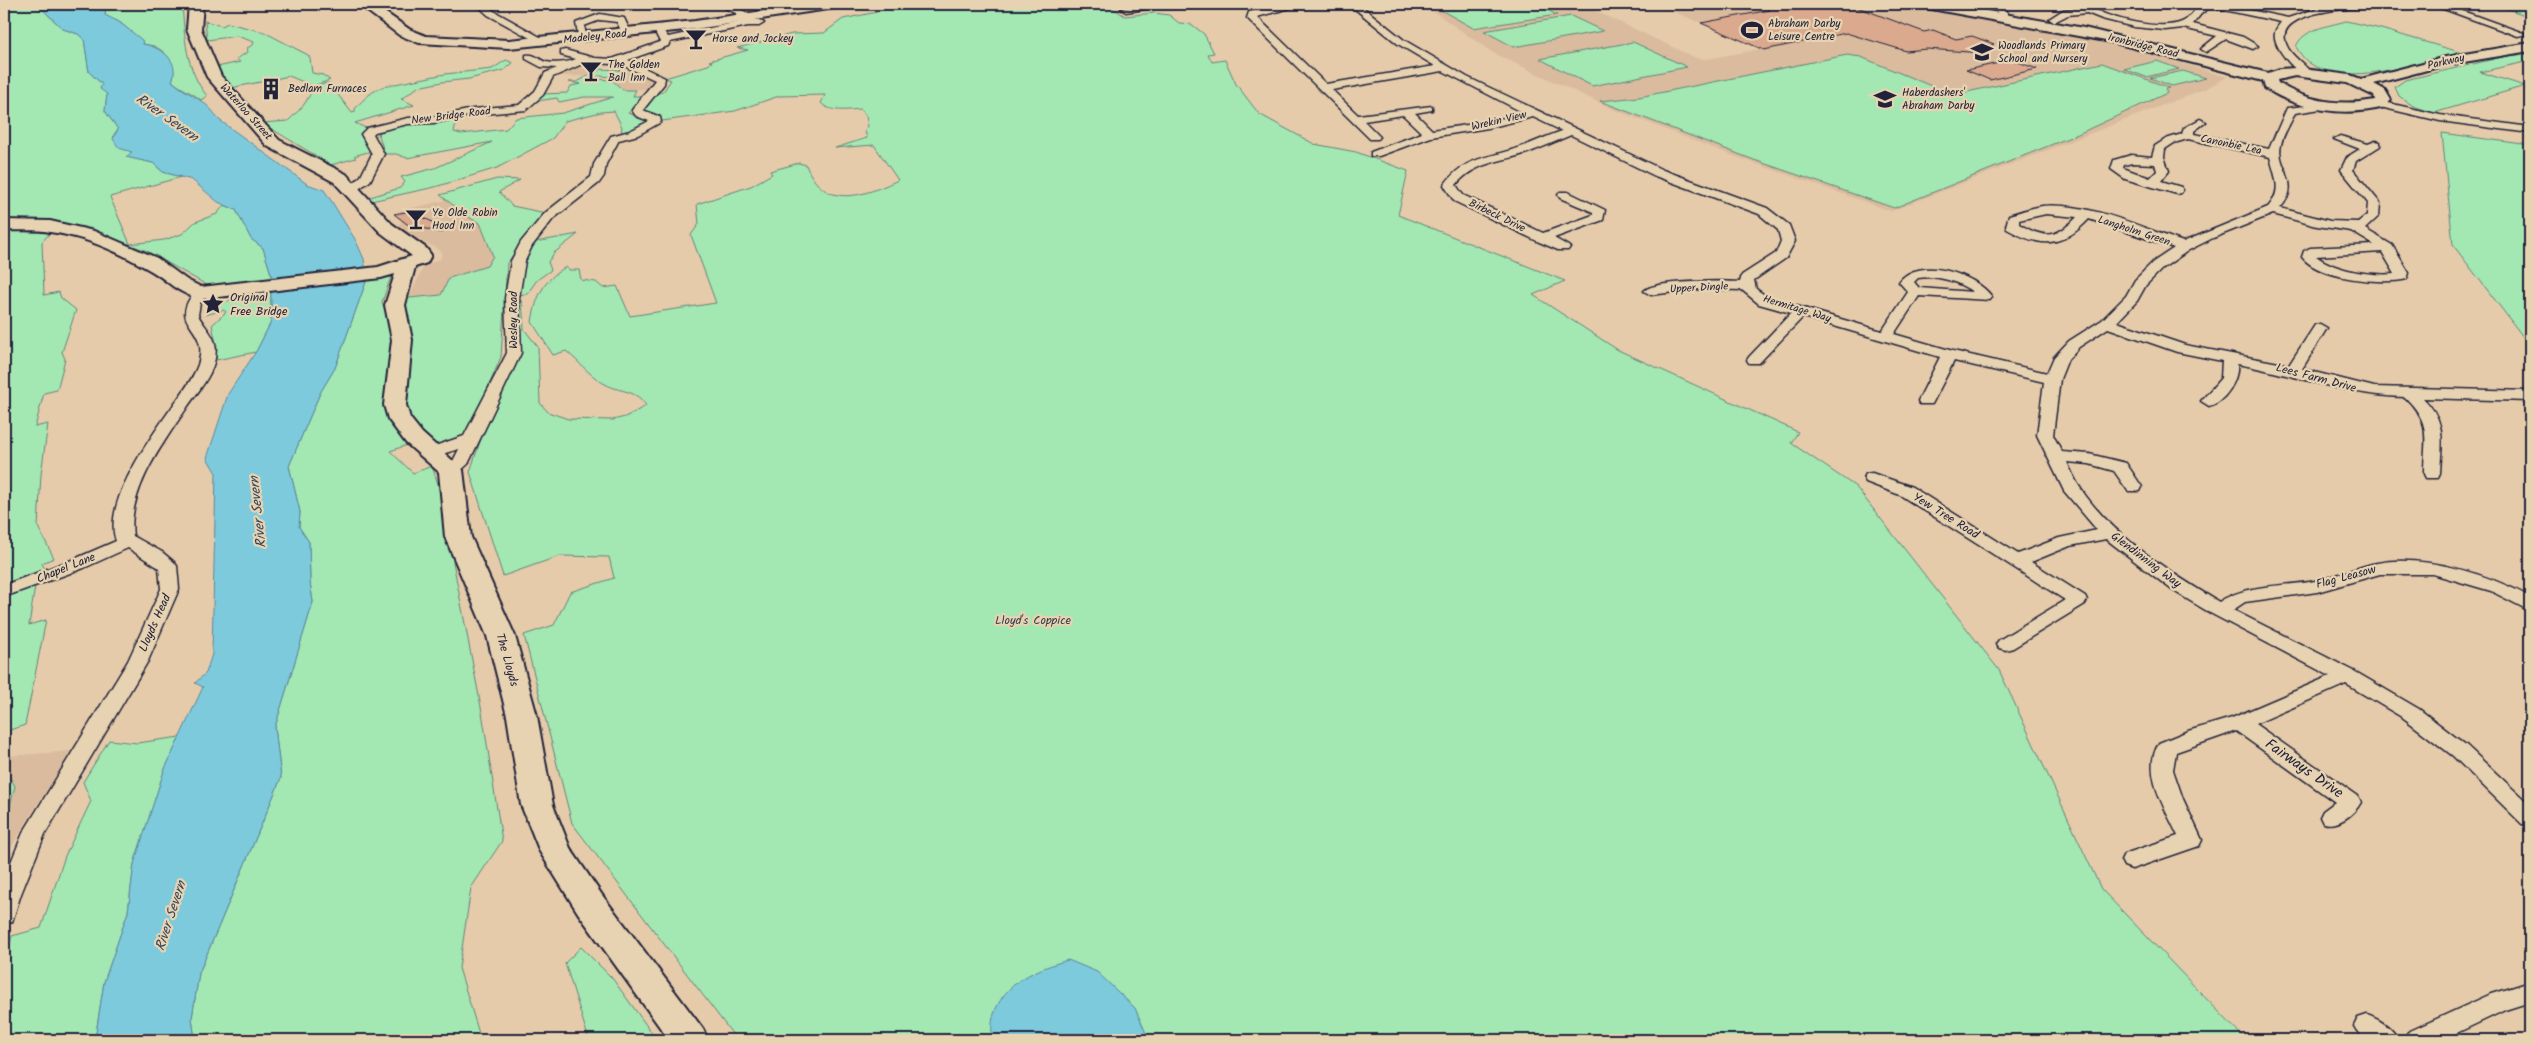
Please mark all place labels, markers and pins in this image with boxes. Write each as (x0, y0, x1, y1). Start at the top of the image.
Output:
place label: Abraham Darby Leisure Centre (1768, 15, 1841, 46)
sports icon: Abraham Darby Leisure Centre (1739, 17, 1765, 43)
bar icon: Horse and Jockey (683, 26, 709, 52)
place label: Horse and Jockey (712, 30, 794, 48)
place label: Woodlands Primary School and Nursery (1998, 37, 2088, 68)
school or university icon: Woodlands Primary School and Nursery (1969, 39, 1995, 65)
place label: The Golden Ball Inn (608, 56, 660, 87)
bar icon: The Golden Ball Inn (578, 58, 604, 84)
building icon: Bedlam Furnaces (258, 76, 284, 102)
place label: Bedlam Furnaces (288, 80, 367, 98)
place label: Haberdashers' Abraham Darby (1902, 84, 1975, 115)
school or university icon: Haberdashers' Abraham Darby (1872, 86, 1898, 112)
place label: Ye Olde Robin Hood Inn (432, 204, 498, 235)
bar icon: Ye Olde Robin Hood Inn (403, 206, 429, 232)
place label: Original Free Bridge (230, 288, 288, 321)
place icon: Original Free Bridge (200, 291, 226, 317)

